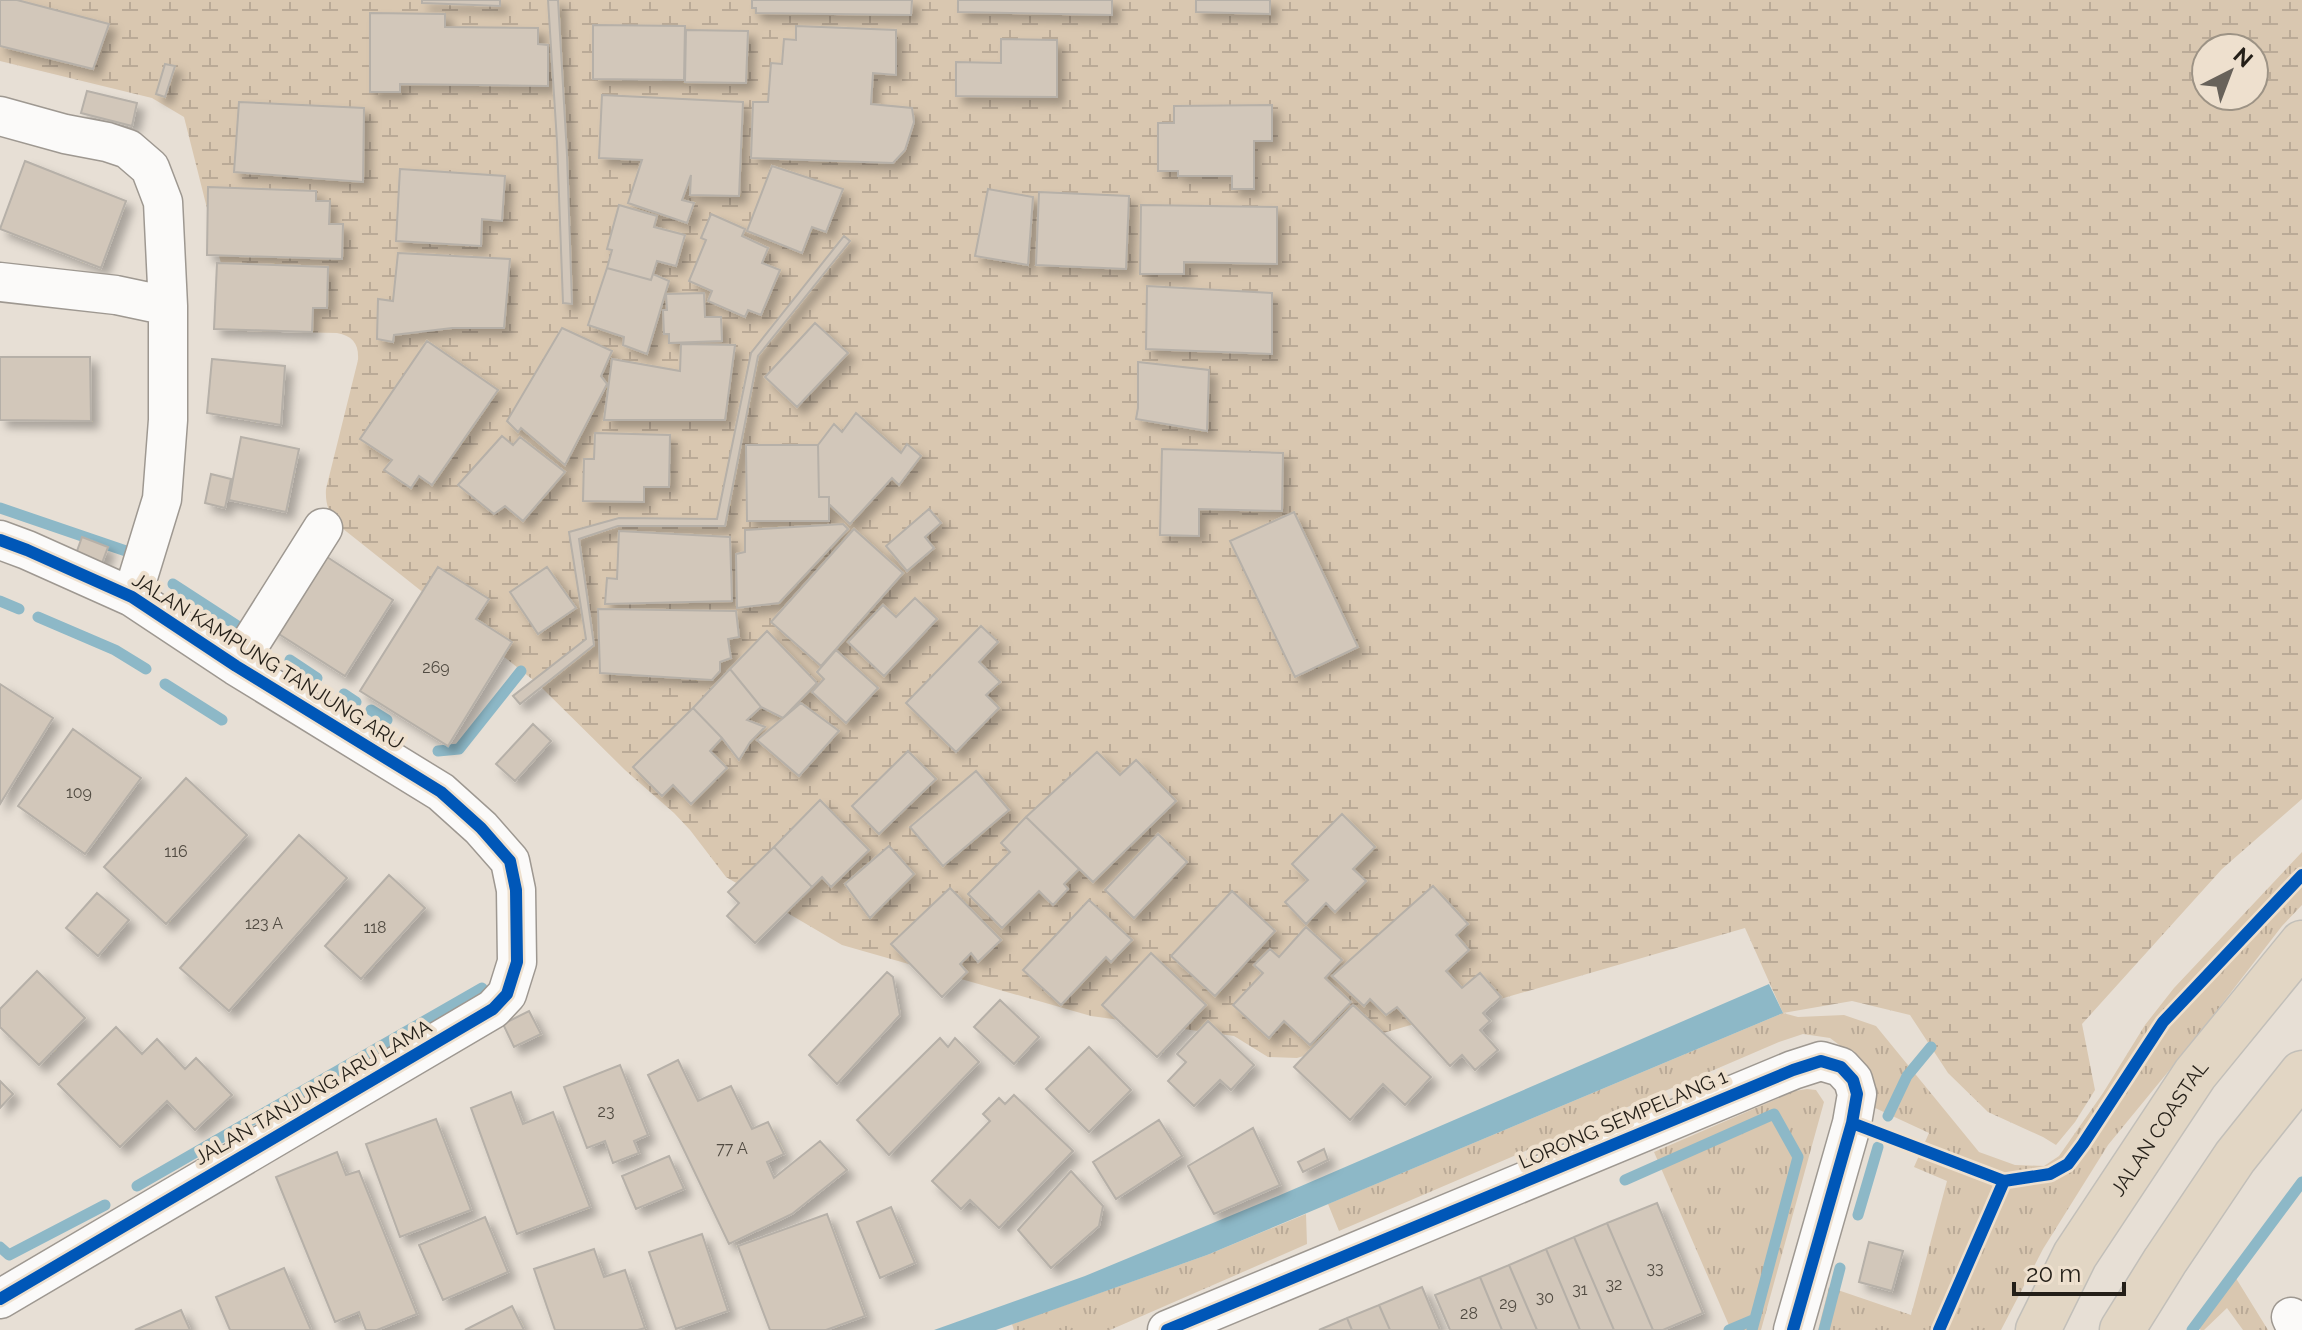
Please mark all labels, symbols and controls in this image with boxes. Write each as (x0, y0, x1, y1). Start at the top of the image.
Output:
north arrow (2190, 32, 2270, 112)
text: N (2228, 42, 2258, 72)
street label: JALAN KAMPUNG TANJUNG ARU (128, 567, 408, 755)
house number: 269 (422, 658, 450, 677)
house number: 109 (66, 783, 92, 802)
house number: 116 (164, 842, 188, 861)
house number: 123 A (245, 914, 283, 933)
house number: 118 (363, 918, 387, 937)
street label: JALAN TANJUNG ARU LAMA (190, 1014, 436, 1170)
street label: JALAN COASTAL (2105, 1055, 2214, 1201)
street label: LORONG SEMPELANG 1 (1515, 1064, 1731, 1174)
house number: 23 (598, 1102, 614, 1121)
house number: 77 A (716, 1139, 748, 1158)
scale bar (2014, 1246, 2124, 1296)
house number: 33 (1646, 1259, 1664, 1278)
text: 20 m (2026, 1259, 2081, 1288)
house number: 32 (1606, 1275, 1622, 1294)
house number: 31 (1572, 1280, 1588, 1299)
house number: 30 (1536, 1288, 1554, 1307)
house number: 29 (1499, 1294, 1517, 1313)
house number: 28 (1460, 1304, 1478, 1323)

